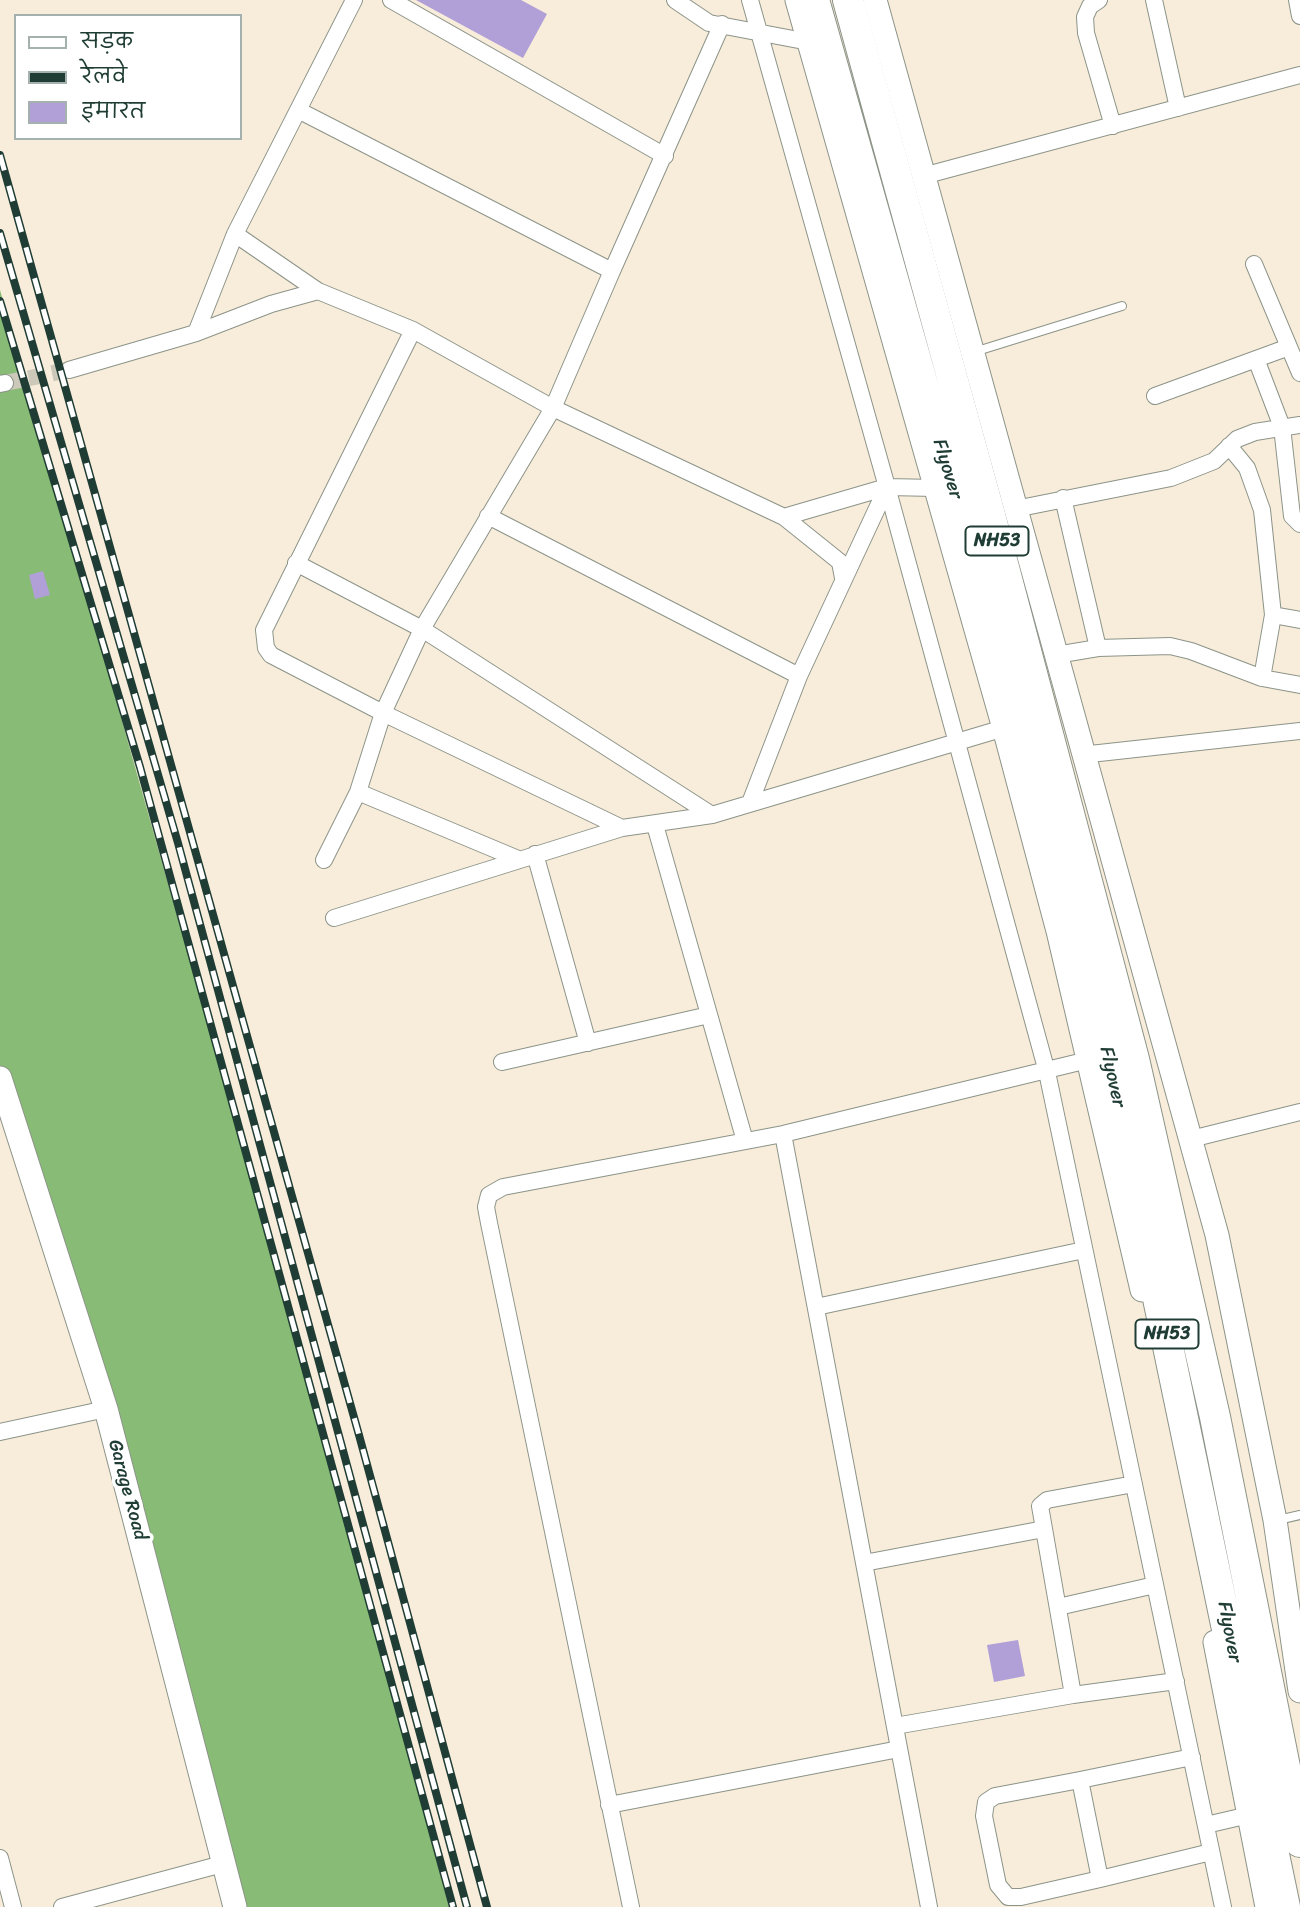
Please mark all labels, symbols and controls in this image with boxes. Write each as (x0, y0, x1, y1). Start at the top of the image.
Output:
legend (14, 14, 242, 140)
text: सड़क (81, 22, 133, 60)
text: रेलवे (81, 57, 127, 95)
text: इमारत (81, 92, 145, 130)
street label: Flyover (927, 436, 967, 502)
road number: NH53 (965, 526, 1028, 556)
street label: Flyover (1094, 1044, 1130, 1110)
road number: NH53 (1136, 1320, 1198, 1349)
street label: Garage Road (103, 1437, 151, 1543)
street label: Flyover (1212, 1600, 1246, 1664)

